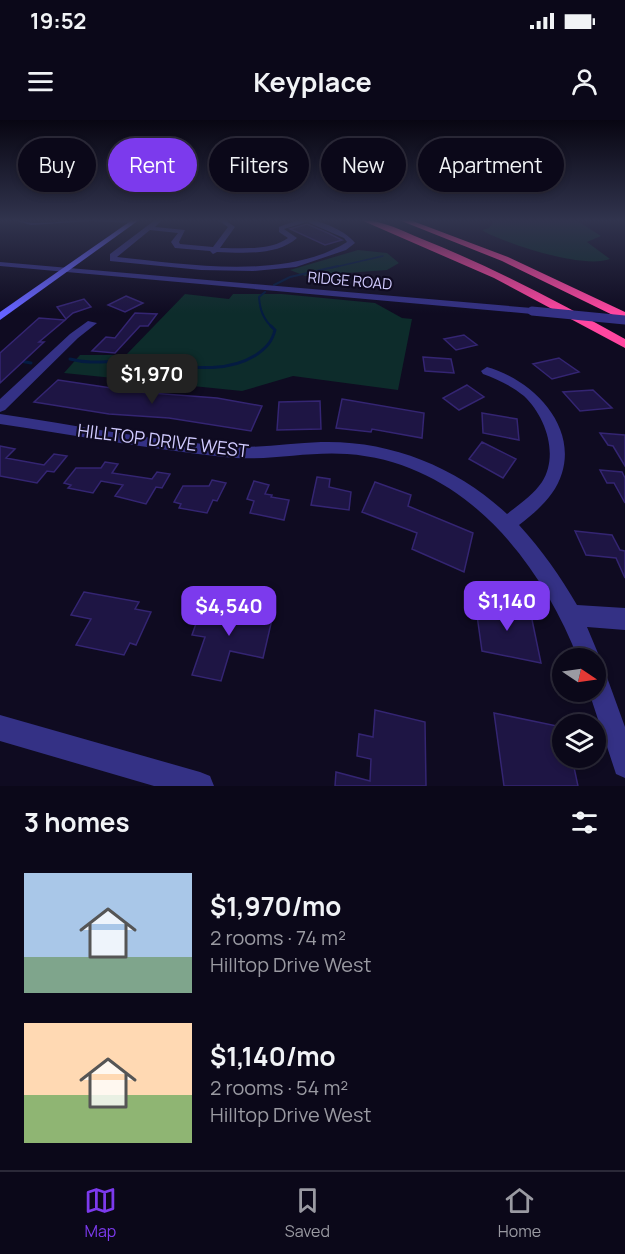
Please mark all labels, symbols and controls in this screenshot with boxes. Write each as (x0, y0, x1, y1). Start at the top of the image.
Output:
text: 19:52 (30, 6, 86, 36)
text: Keyplace (253, 63, 372, 100)
icon: menu (24, 65, 57, 98)
icon: person (568, 65, 601, 98)
chip: Buy (18, 138, 96, 192)
chip: Rent (108, 138, 197, 192)
chip: Filters (209, 138, 309, 192)
chip: New (321, 138, 406, 192)
chip: Apartment (418, 138, 564, 192)
street label: RIDGE ROAD (307, 266, 393, 295)
pin: $1,970 (103, 354, 201, 405)
text: $1,970 (121, 360, 183, 387)
street label: HILLTOP DRIVE WEST (76, 418, 250, 462)
pin: $1,140 (458, 581, 556, 632)
pin: $4,540 (180, 586, 278, 637)
text: $1,140 (478, 587, 536, 614)
text: $4,540 (195, 592, 263, 619)
north arrow (552, 648, 606, 702)
map controls (552, 648, 606, 768)
button: layers (552, 714, 606, 768)
text: 3 homes (24, 804, 130, 840)
icon: filters (568, 806, 601, 839)
text: $1,970/mo (210, 888, 341, 924)
icon: home (72, 897, 144, 969)
text: 2 rooms · 74 m² (210, 924, 346, 951)
text: Hilltop Drive West (210, 951, 371, 978)
text: $1,140/mo (210, 1038, 335, 1074)
icon: home (72, 1047, 144, 1119)
text: 2 rooms · 54 m² (210, 1074, 348, 1101)
text: Hilltop Drive West (210, 1101, 371, 1128)
tab: Map (84, 1184, 117, 1242)
tab: Saved (285, 1184, 330, 1242)
tab: Home (498, 1184, 541, 1242)

